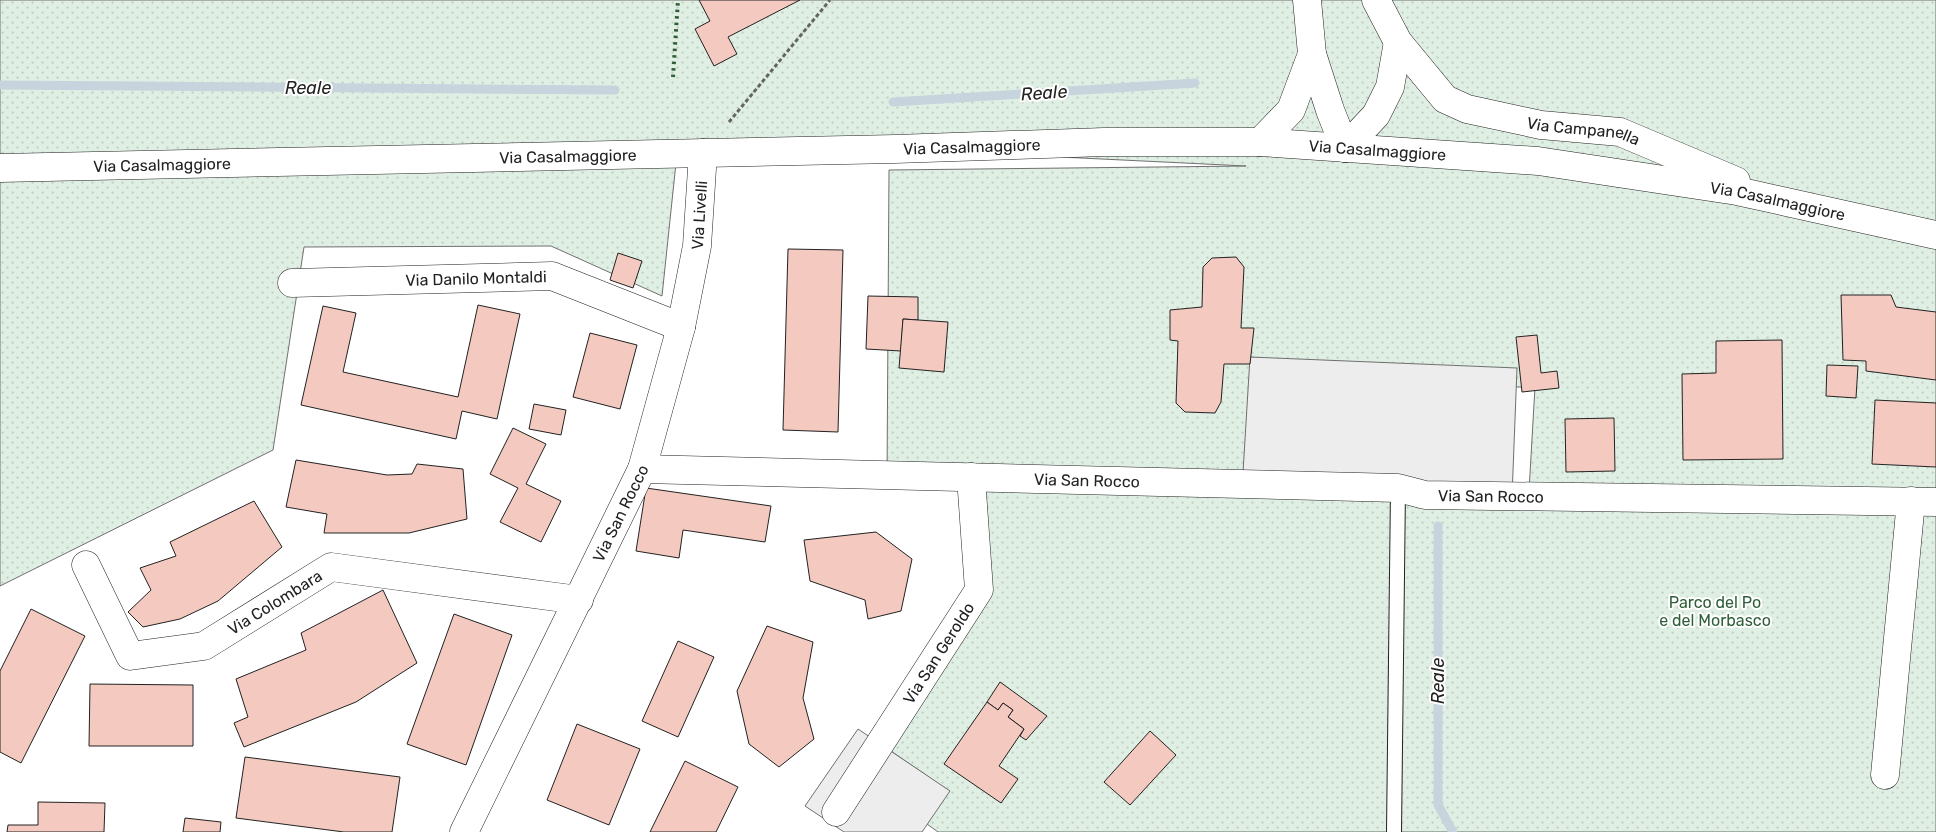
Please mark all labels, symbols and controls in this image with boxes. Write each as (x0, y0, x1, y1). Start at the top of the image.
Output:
water label: Reale (285, 77, 331, 99)
water label: Reale (1020, 80, 1068, 106)
street label: Via Campanella (1525, 113, 1643, 149)
street label: Via Casalmaggiore (903, 135, 1041, 158)
street label: Via Casalmaggiore (1308, 136, 1447, 164)
street label: Via Casalmaggiore (499, 145, 637, 167)
street label: Via Casalmaggiore (93, 154, 231, 176)
street label: Via Casalmaggiore (1709, 178, 1847, 224)
street label: Via Livelli (687, 180, 711, 250)
street label: Via Danilo Montaldi (405, 267, 547, 289)
street label: Via San Rocco (588, 462, 652, 565)
street label: Via San Rocco (1034, 469, 1140, 491)
street label: Via San Rocco (1438, 486, 1544, 506)
street label: Via Colombara (224, 566, 325, 638)
park label: Parco del Po e del Morbasco (1659, 593, 1771, 630)
street label: Via San Geroldo (899, 599, 978, 707)
water label: Reale (1427, 658, 1449, 704)

